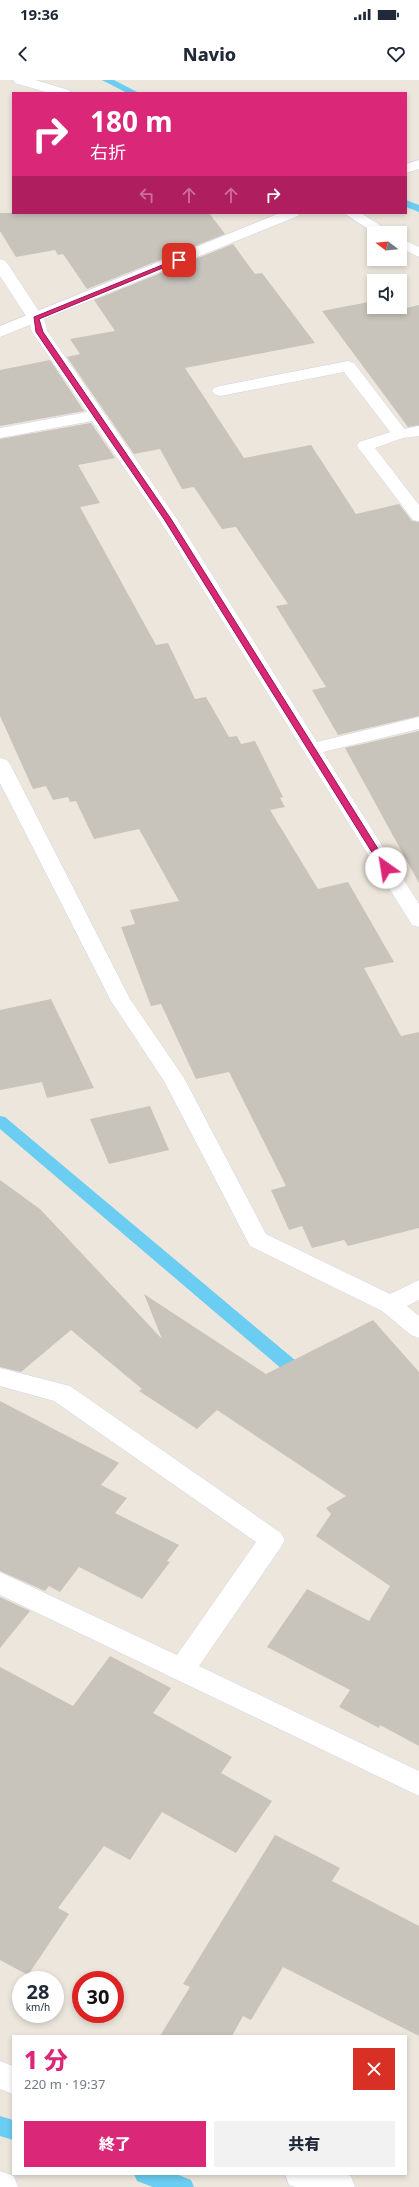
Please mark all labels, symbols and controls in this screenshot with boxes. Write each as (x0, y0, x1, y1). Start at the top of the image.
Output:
text: 19:36 (20, 4, 59, 24)
text: Navio (183, 42, 236, 66)
icon: back (12, 43, 34, 65)
icon: heart (385, 43, 407, 65)
text: 180 m (90, 102, 173, 140)
icon: right (24, 108, 76, 160)
text: 右折 (90, 140, 126, 164)
icon: left (136, 184, 158, 206)
icon: ahead (178, 184, 200, 206)
icon: ahead (220, 184, 242, 206)
icon: right (262, 184, 284, 206)
north arrow (367, 226, 407, 266)
map controls (367, 226, 407, 314)
pin (162, 243, 196, 277)
icon: arrive (168, 249, 190, 271)
button: sound (367, 274, 407, 314)
position arrow (365, 847, 407, 889)
speed limit sign: 30 (72, 1971, 124, 2023)
text: 28 (27, 1978, 49, 2005)
text: km/h (26, 2000, 50, 2014)
text: 1 分 (24, 2043, 68, 2076)
button: close (353, 2048, 395, 2090)
text: 220 m · 19:37 (24, 2075, 105, 2093)
button: 終了 (24, 2121, 206, 2167)
button: 共有 (214, 2121, 395, 2167)

